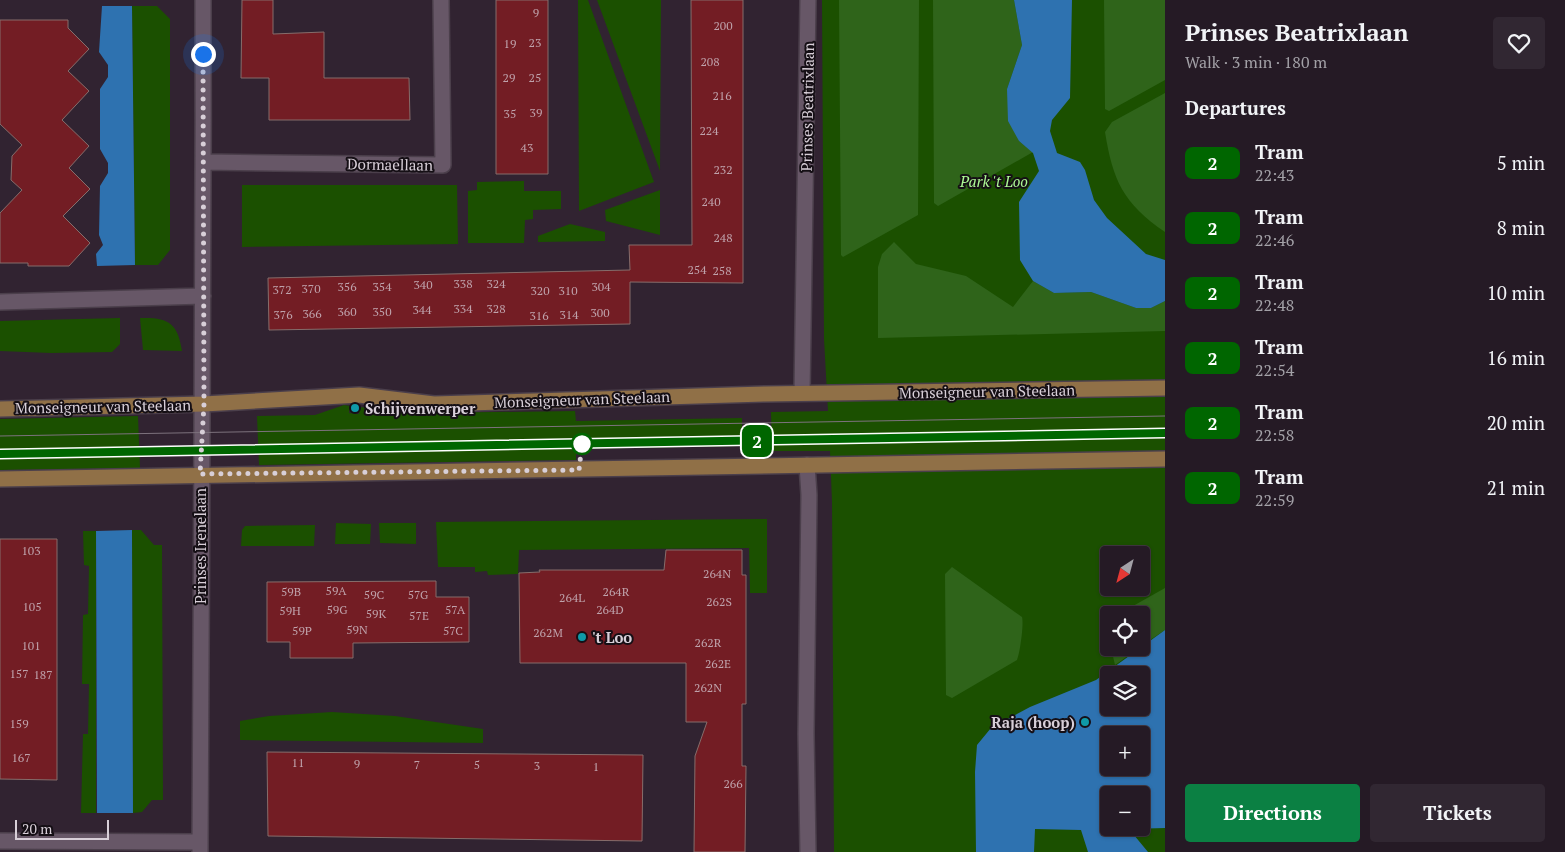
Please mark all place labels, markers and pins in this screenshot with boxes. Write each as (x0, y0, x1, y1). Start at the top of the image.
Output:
place label: Schijvenwerper (365, 398, 476, 418)
marker: Schijvenwerper (349, 402, 361, 414)
unlabelled marker (571, 433, 593, 455)
place label: 't Loo (592, 627, 632, 647)
marker: 't Loo (576, 631, 588, 643)
place label: Raja (hoop) (991, 712, 1075, 732)
marker: Raja (hoop) (1079, 716, 1091, 728)

